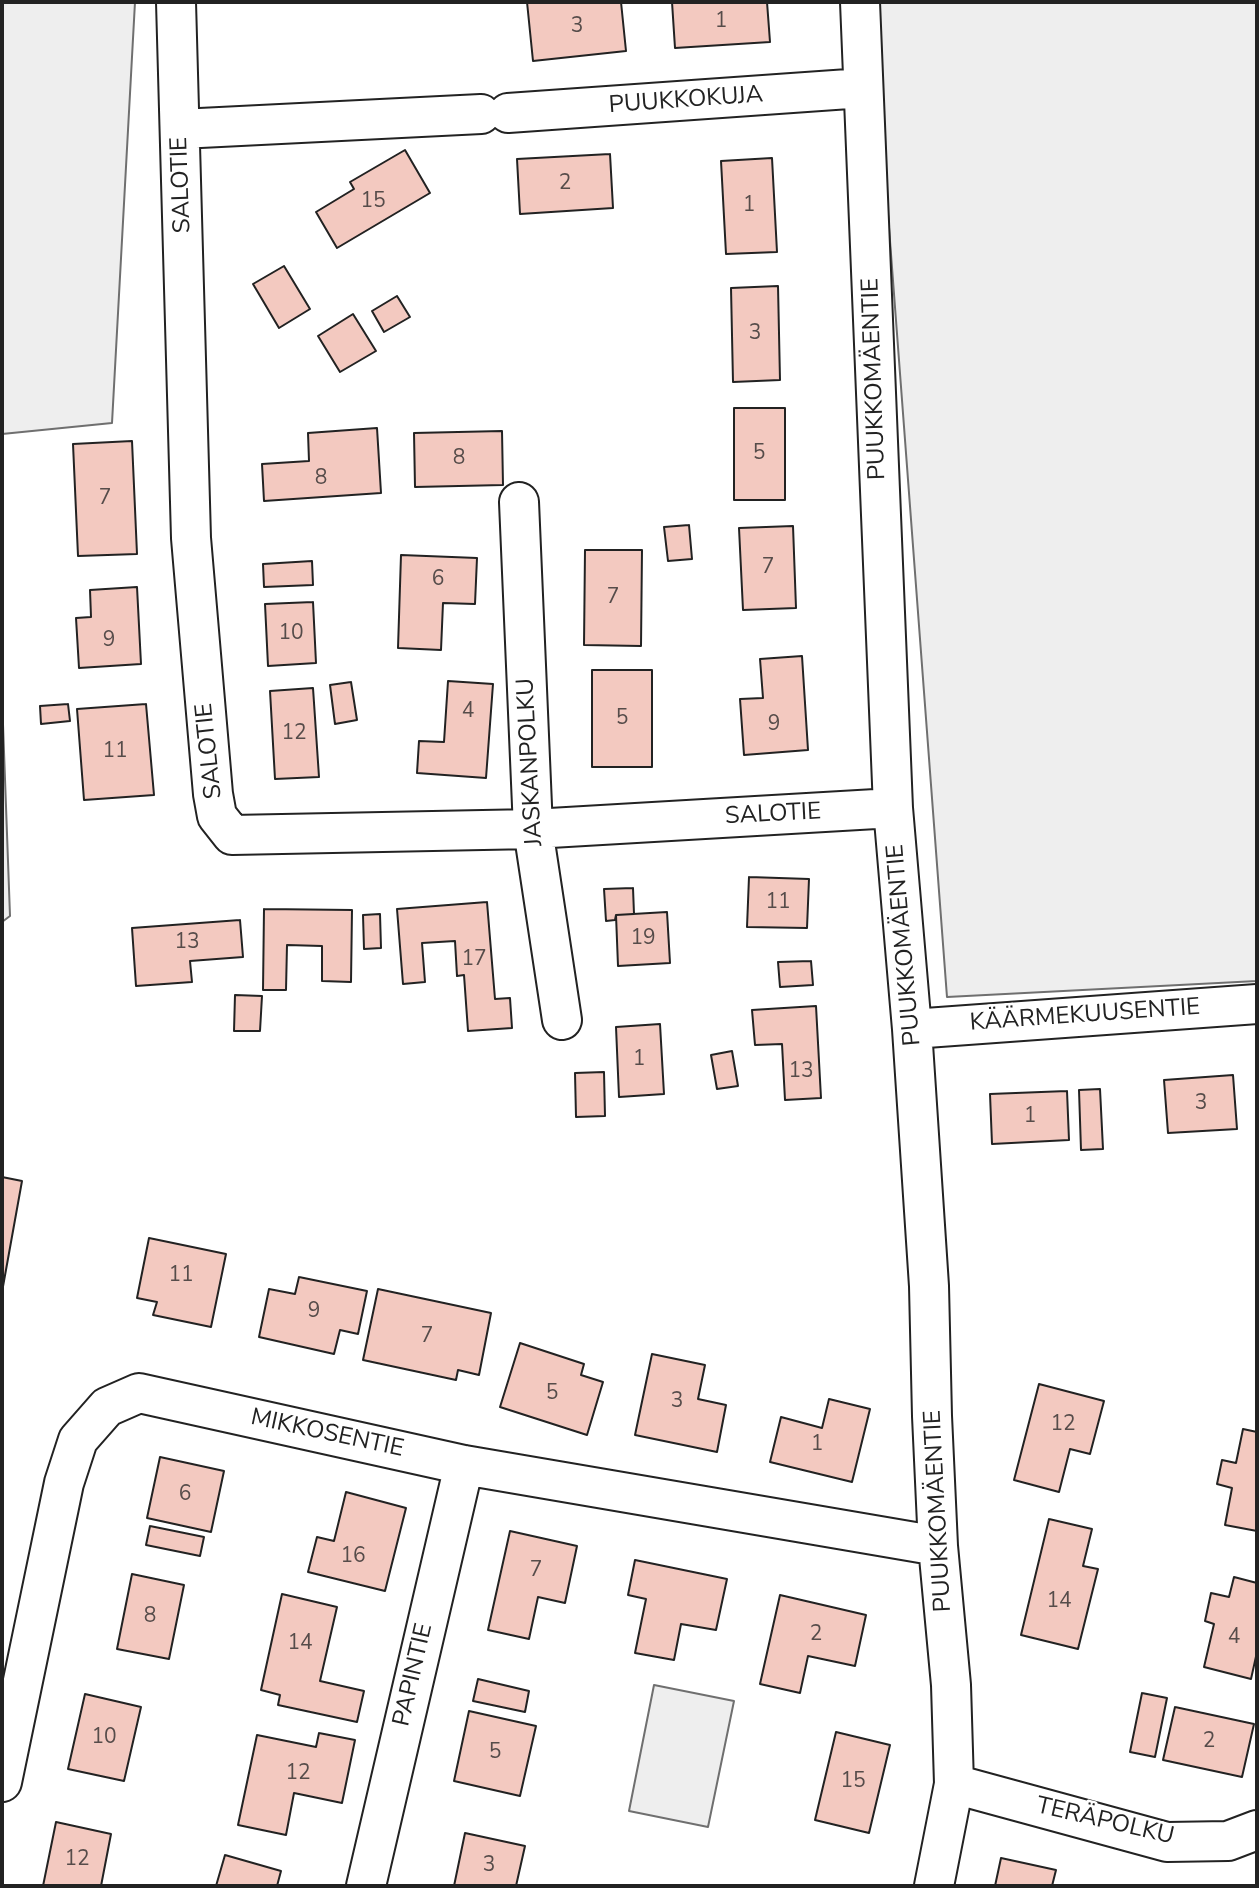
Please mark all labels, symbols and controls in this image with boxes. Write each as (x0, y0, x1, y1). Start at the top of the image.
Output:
house number: 1 (715, 9, 727, 35)
house number: 3 (571, 14, 583, 40)
street label: PUUKKOKUJA (608, 81, 764, 121)
street label: SALOTIE (166, 136, 198, 234)
house number: 2 (559, 171, 571, 197)
house number: 15 (360, 189, 386, 215)
house number: 1 (743, 193, 755, 219)
street label: PUUKKOMÄENTIE (857, 277, 893, 481)
house number: 3 (749, 321, 761, 347)
house number: 5 (753, 441, 765, 467)
house number: 8 (453, 446, 465, 472)
house number: 8 (315, 466, 327, 492)
house number: 7 (99, 486, 111, 512)
house number: 7 (762, 555, 774, 581)
house number: 6 (432, 567, 444, 593)
house number: 7 (607, 585, 619, 611)
house number: 10 (278, 621, 304, 647)
house number: 9 (103, 628, 115, 654)
street label: JASKANPOLKU (512, 677, 550, 847)
house number: 4 (462, 699, 474, 725)
street label: SALOTIE (191, 702, 229, 800)
house number: 5 (616, 706, 628, 732)
house number: 9 (768, 712, 780, 738)
house number: 12 (281, 721, 307, 747)
house number: 11 (102, 739, 128, 765)
street label: SALOTIE (724, 798, 822, 832)
street label: PUUKKOMÄENTIE (882, 843, 928, 1047)
house number: 11 (765, 890, 791, 916)
house number: 19 (630, 926, 656, 952)
house number: 13 (174, 930, 200, 956)
house number: 17 (461, 947, 487, 973)
street label: KÄÄRMEKUUSENTIE (969, 994, 1201, 1038)
house number: 1 (633, 1047, 645, 1073)
house number: 13 (788, 1059, 814, 1085)
house number: 3 (1195, 1091, 1207, 1117)
house number: 1 (1024, 1104, 1036, 1130)
house number: 11 (168, 1263, 194, 1289)
house number: 9 (308, 1299, 320, 1325)
house number: 7 (421, 1324, 433, 1350)
house number: 5 (546, 1381, 558, 1407)
house number: 3 (671, 1389, 683, 1415)
street label: MIKKOSENTIE (248, 1404, 406, 1464)
street label: PUUKKOMÄENTIE (919, 1409, 959, 1613)
house number: 12 (1050, 1412, 1076, 1438)
house number: 1 (811, 1432, 823, 1458)
house number: 6 (179, 1482, 191, 1508)
house number: 16 (340, 1544, 366, 1570)
house number: 7 (530, 1558, 542, 1584)
house number: 14 (1046, 1589, 1072, 1615)
house number: 8 (144, 1604, 156, 1630)
street label: PAPINTIE (388, 1621, 440, 1729)
house number: 2 (810, 1622, 822, 1648)
house number: 4 (1228, 1625, 1240, 1651)
house number: 14 (287, 1631, 313, 1657)
house number: 10 (91, 1725, 117, 1751)
house number: 2 (1203, 1729, 1215, 1755)
house number: 5 (489, 1740, 501, 1766)
house number: 12 (285, 1761, 311, 1787)
house number: 15 (840, 1769, 866, 1795)
street label: TERÄPOLKU (1033, 1792, 1177, 1852)
house number: 12 (64, 1847, 90, 1873)
house number: 3 (483, 1853, 495, 1879)

